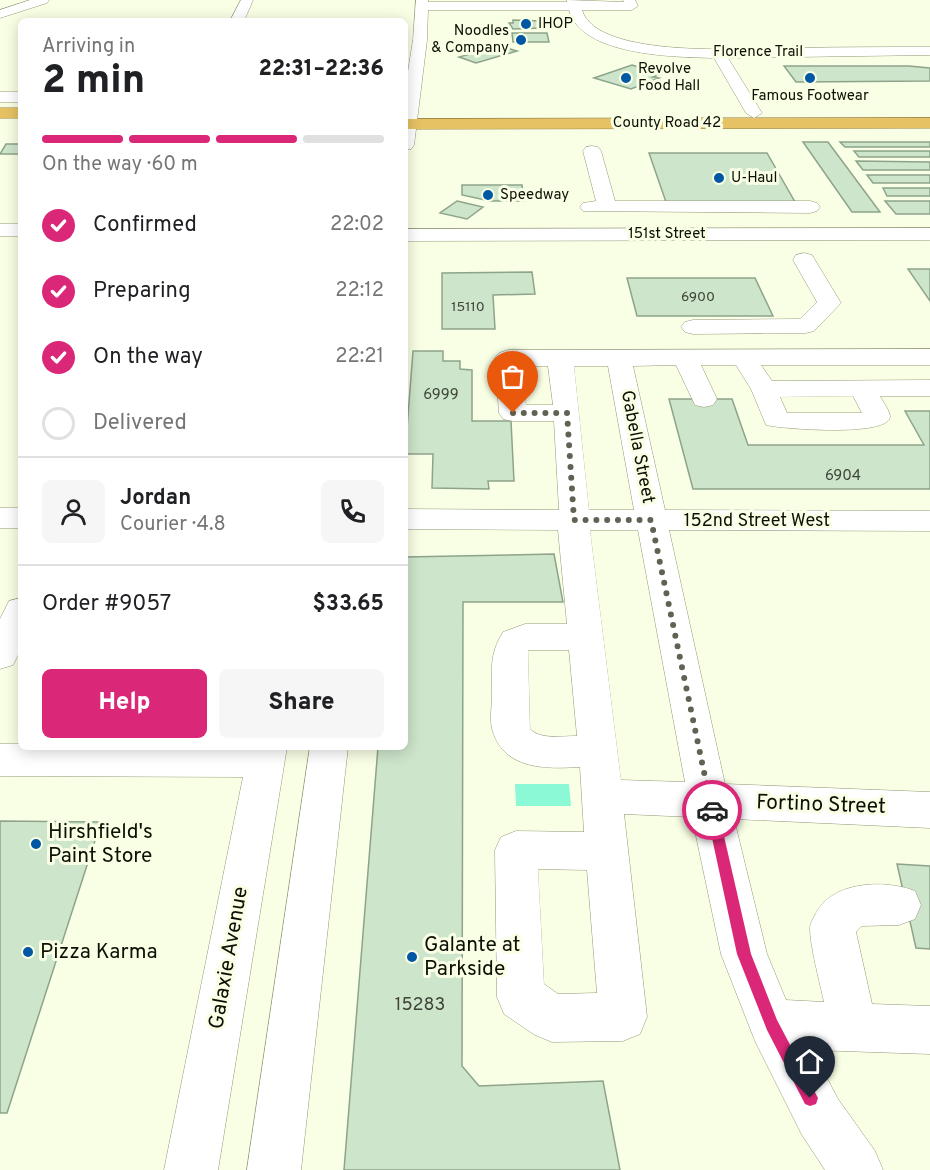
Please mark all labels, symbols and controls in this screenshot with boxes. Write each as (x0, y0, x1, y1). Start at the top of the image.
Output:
place label: IHOP (538, 15, 573, 34)
marker: IHOP (519, 17, 533, 31)
place label: Noodles & Company (431, 22, 509, 58)
marker: Noodles & Company (514, 33, 528, 47)
text: Arriving in (42, 34, 135, 60)
street label: Florence Trail (713, 43, 803, 62)
text: 22:31–22:36 (258, 56, 384, 83)
text: 2 min (42, 58, 145, 107)
place label: Revolve Food Hall (638, 60, 700, 96)
marker: Revolve Food Hall (619, 71, 633, 85)
marker: Famous Footwear (803, 71, 817, 85)
place label: Famous Footwear (751, 87, 869, 106)
street label: County Road 42 (613, 114, 721, 133)
text: On the way · 60 m (42, 152, 198, 178)
place label: U-Haul (731, 169, 777, 188)
marker: U-Haul (712, 171, 726, 185)
place label: Speedway (500, 186, 569, 205)
marker: Speedway (481, 188, 495, 202)
icon: check (42, 209, 75, 242)
text: Confirmed (93, 212, 197, 239)
text: 22:02 (330, 212, 384, 238)
street label: 151st Street (628, 225, 706, 244)
icon: check (42, 275, 75, 308)
text: Preparing (93, 278, 191, 305)
text: 22:12 (335, 278, 384, 304)
house number: 6900 (681, 289, 715, 306)
house number: 15110 (451, 299, 485, 316)
icon: check (42, 341, 75, 374)
text: On the way (93, 344, 203, 371)
text: 22:21 (335, 344, 384, 370)
pin (487, 351, 538, 413)
icon: bag (496, 360, 529, 393)
house number: 6999 (423, 386, 459, 405)
street label: Gabella Street (615, 389, 659, 505)
text: Delivered (93, 410, 187, 437)
house number: 6904 (825, 467, 861, 486)
button: person (42, 480, 105, 543)
button: phone (321, 480, 384, 543)
text: Jordan (120, 485, 191, 512)
street label: 152nd Street West (684, 510, 830, 533)
text: Courier · 4.8 (120, 512, 226, 538)
text: Order #9057 (42, 591, 171, 618)
text: $33.65 (313, 591, 384, 618)
button: Help (42, 669, 207, 738)
button: Share (219, 669, 384, 738)
courier (682, 780, 742, 840)
street label: Fortino Street (756, 789, 886, 821)
icon: car (696, 794, 729, 827)
place label: Hirshfield's Paint Store (48, 819, 153, 870)
marker: Hirshfield's Paint Store (29, 837, 43, 851)
street label: Galaxie Avenue (203, 885, 255, 1031)
place label: Galante at Parkside (424, 932, 520, 983)
place label: Pizza Karma (40, 939, 158, 966)
marker: Pizza Karma (21, 945, 35, 959)
marker: Galante at Parkside (405, 950, 419, 964)
house number: 15283 (395, 994, 445, 1017)
pin (784, 1036, 835, 1098)
icon: home (793, 1045, 826, 1078)

